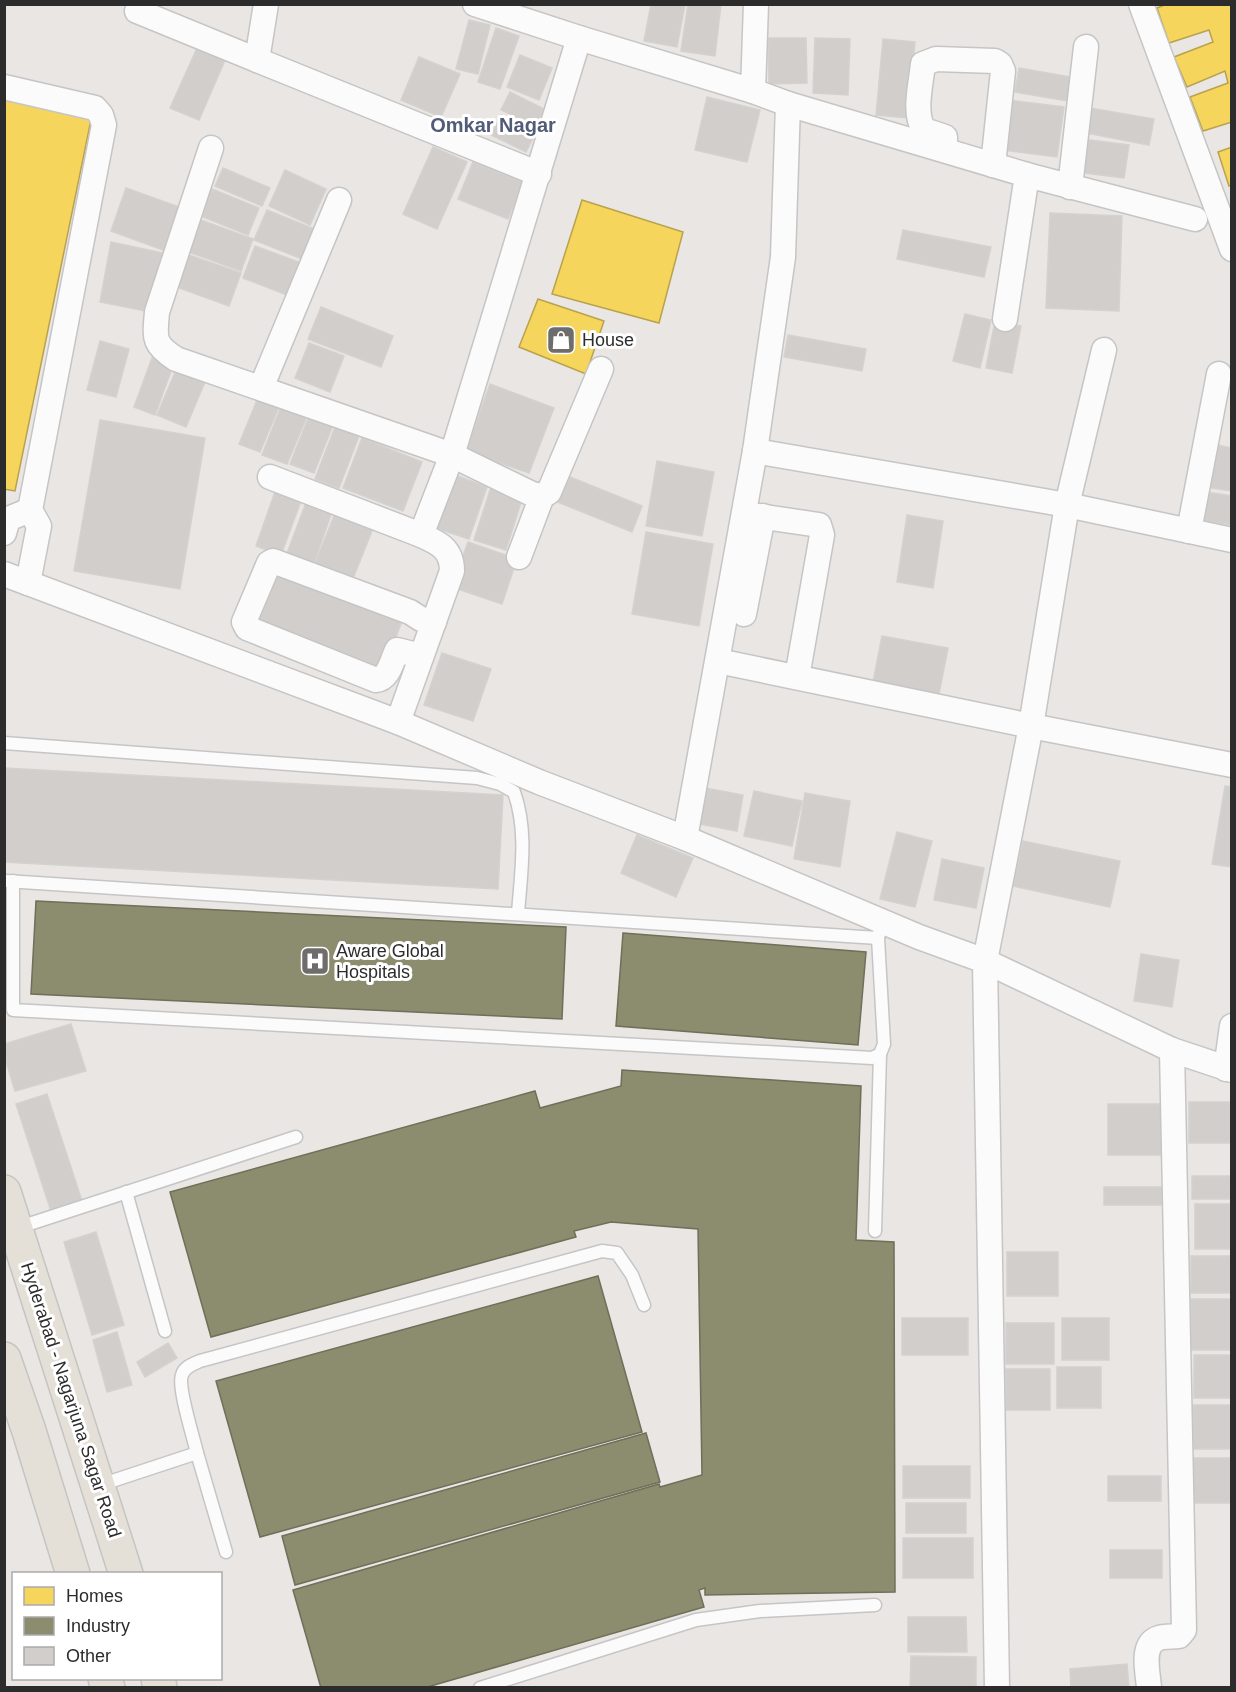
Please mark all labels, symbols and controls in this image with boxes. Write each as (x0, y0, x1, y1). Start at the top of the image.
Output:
district label: Omkar Nagar (430, 114, 556, 136)
shop icon: House (545, 324, 577, 356)
place label: House (582, 330, 634, 350)
place label: Aware Global Hospitals (336, 941, 444, 982)
hospital icon: Aware Global Hospitals (299, 945, 331, 977)
street label: Hyderabad - Nagarjuna Sagar Road (17, 1260, 125, 1540)
legend (12, 1572, 222, 1680)
text: Homes (66, 1586, 123, 1606)
text: Industry (66, 1616, 130, 1636)
text: Other (66, 1646, 111, 1666)

